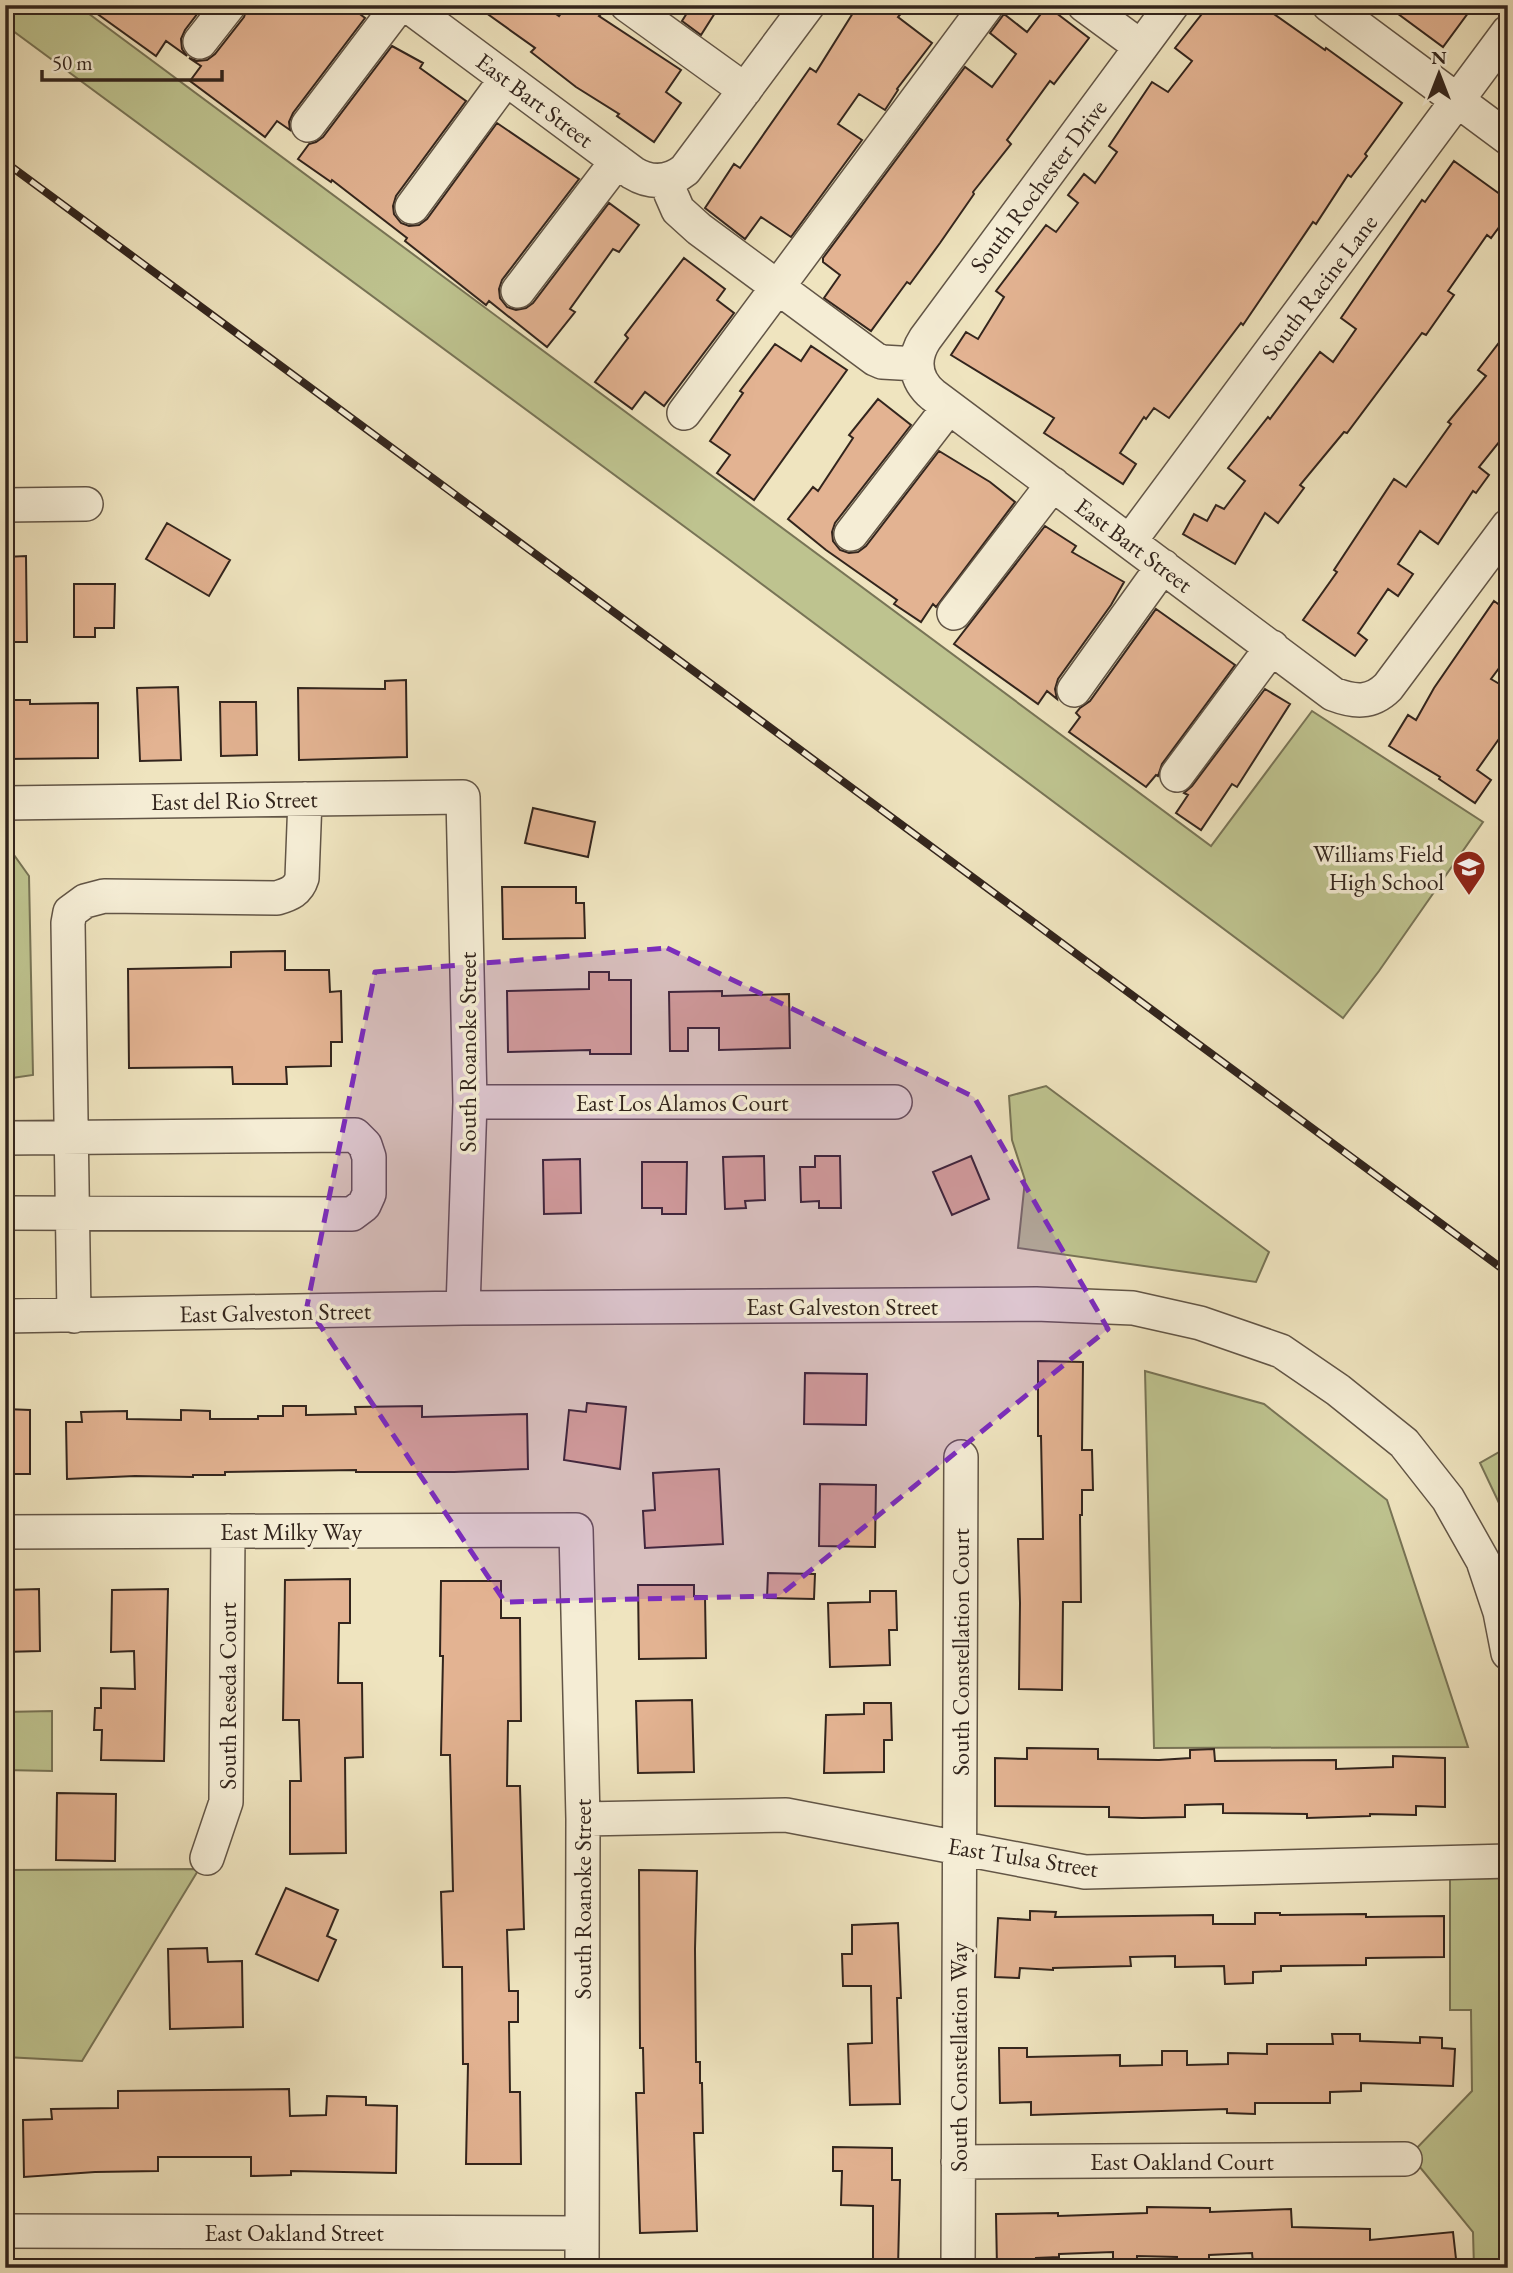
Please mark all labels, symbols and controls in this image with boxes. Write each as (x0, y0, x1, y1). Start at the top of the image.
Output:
scale bar (42, 38, 222, 82)
north arrow (1404, 38, 1474, 108)
text: N (1431, 45, 1447, 70)
street label: East Bart Street (470, 46, 600, 155)
text: 50 m (52, 49, 93, 76)
street label: South Rochester Drive (963, 93, 1113, 279)
street label: South Racine Lane (1254, 208, 1384, 366)
street label: East Bart Street (1069, 491, 1199, 600)
street label: East del Rio Street (150, 783, 318, 817)
place label: Williams Field High School (1313, 838, 1445, 897)
school or university icon: Williams Field High School (1450, 848, 1488, 897)
street label: South Roanoke Street (452, 951, 483, 1152)
street label: East Los Alamos Court (575, 1087, 789, 1118)
street label: East Galveston Street (746, 1291, 938, 1322)
street label: East Galveston Street (179, 1295, 372, 1329)
street label: East Milky Way (220, 1516, 362, 1547)
street label: South Constellation Court (945, 1528, 976, 1776)
street label: South Reseda Court (212, 1602, 243, 1790)
street label: South Roanoke Street (567, 1798, 598, 1999)
street label: East Tulsa Street (946, 1830, 1101, 1884)
street label: South Constellation Way (943, 1942, 974, 2172)
street label: East Oakland Court (1090, 2146, 1274, 2177)
street label: East Oakland Street (204, 2217, 384, 2248)

